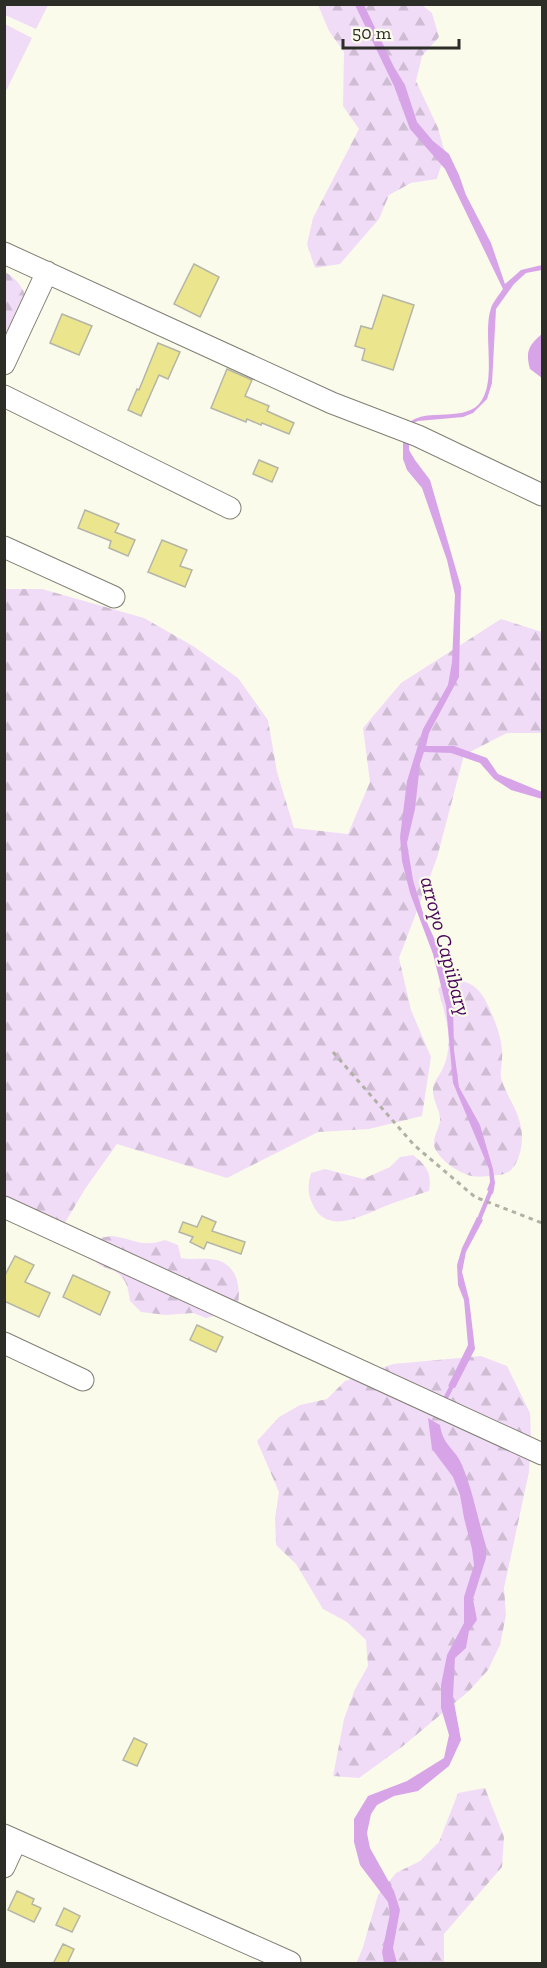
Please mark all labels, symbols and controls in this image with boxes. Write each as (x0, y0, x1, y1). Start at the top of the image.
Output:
scale bar (343, 12, 458, 50)
text: 50 m (352, 22, 392, 44)
water label: arroyo Capiibary (415, 874, 477, 1018)

